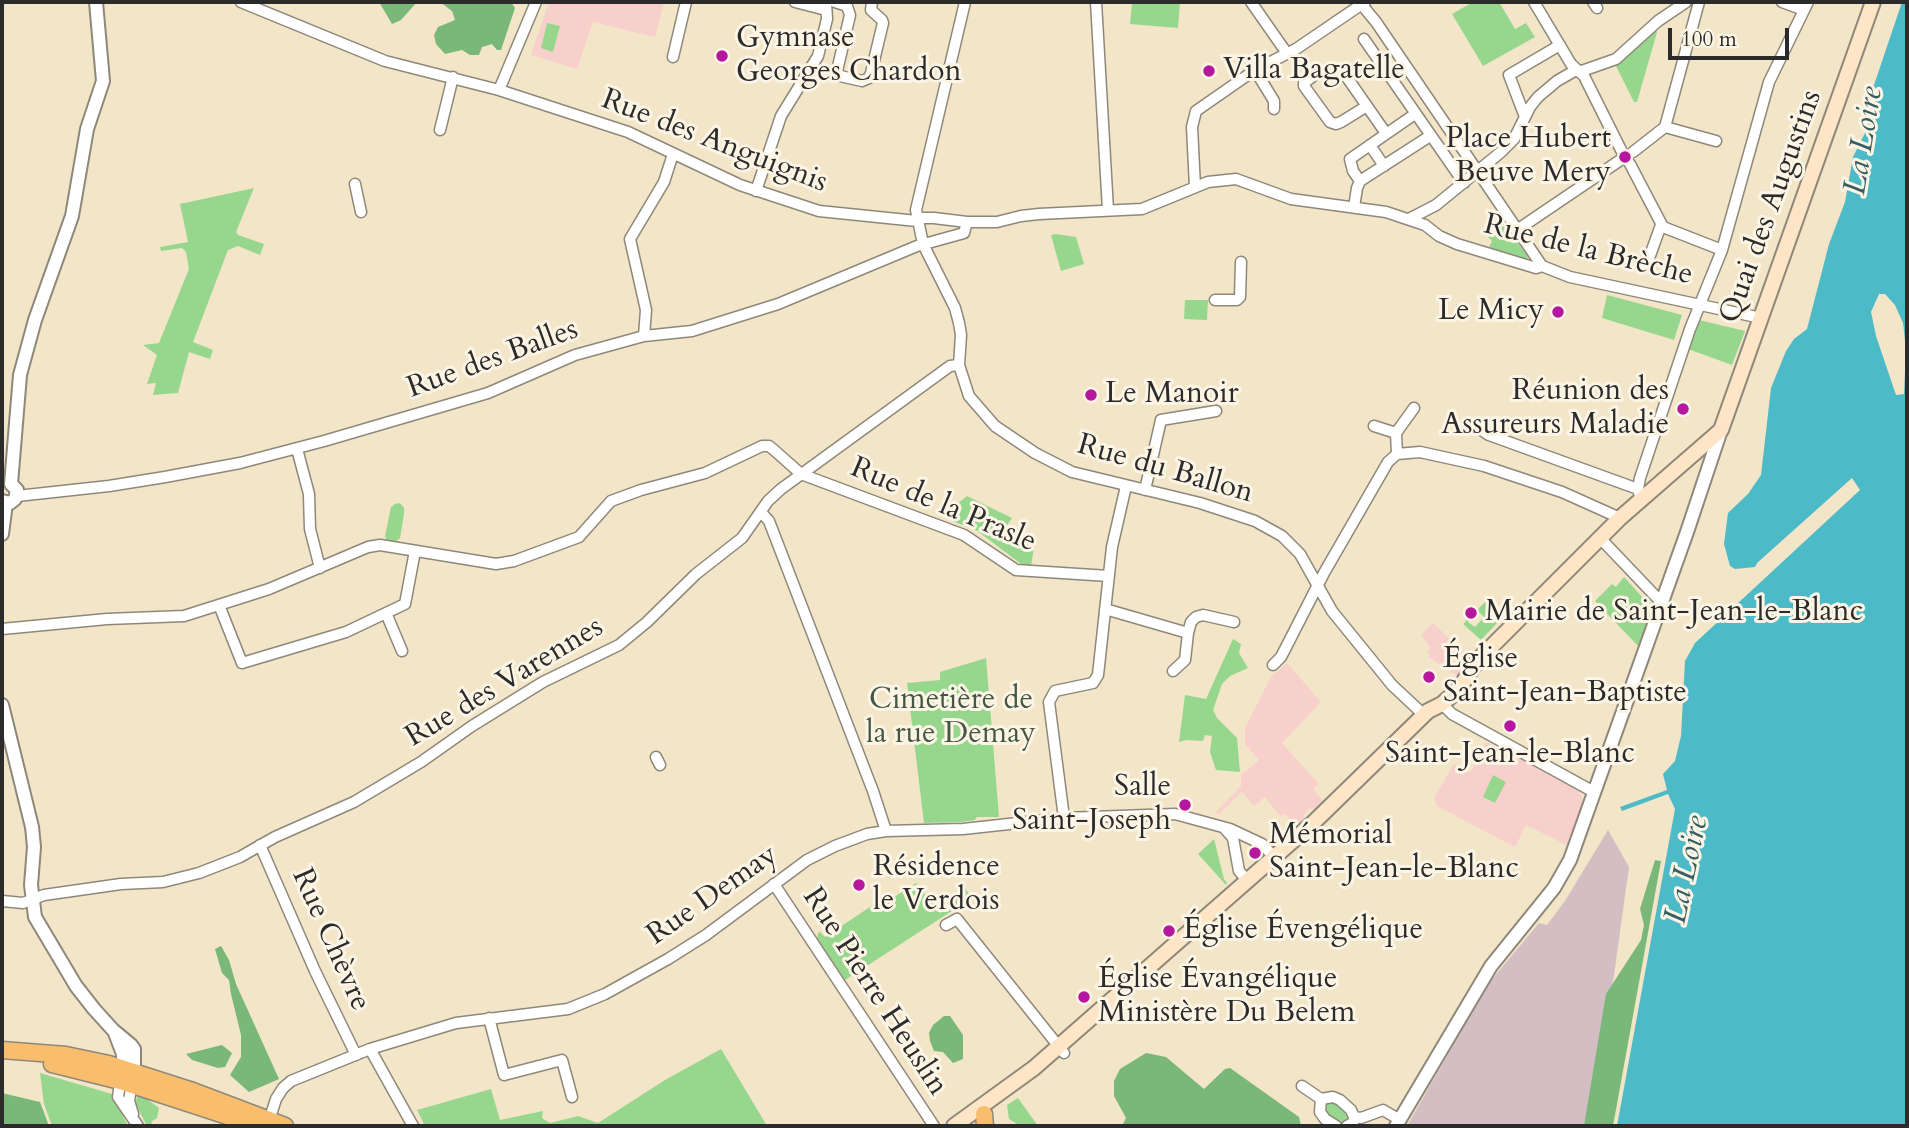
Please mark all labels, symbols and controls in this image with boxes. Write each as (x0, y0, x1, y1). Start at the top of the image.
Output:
scale bar (1671, 14, 1792, 58)
place label: Gymnase Georges Chardon (736, 21, 962, 91)
text: 100 m (1681, 25, 1737, 54)
marker: Gymnase Georges Chardon (714, 48, 730, 64)
place label: Villa Bagatelle (1223, 53, 1405, 89)
marker: Villa Bagatelle (1201, 63, 1217, 79)
street label: Rue des Anguignis (596, 82, 832, 202)
water label: La Loire (1837, 84, 1893, 198)
street label: Quai des Augustins (1713, 85, 1831, 329)
place label: Place Hubert Beuve Mery (1446, 122, 1611, 192)
marker: Place Hubert Beuve Mery (1617, 149, 1633, 165)
street label: Rue de la Brèche (1480, 208, 1696, 294)
place label: Le Micy (1438, 294, 1544, 330)
marker: Le Micy (1550, 304, 1566, 320)
street label: Rue des Balles (403, 312, 583, 408)
place label: Réunion des Assureurs Maladie (1441, 374, 1669, 444)
place label: Le Manoir (1105, 377, 1239, 413)
marker: Le Manoir (1083, 387, 1099, 403)
marker: Réunion des Assureurs Maladie (1675, 401, 1691, 417)
street label: Rue du Ballon (1073, 428, 1257, 512)
street label: Rue de la Prasle (845, 451, 1041, 561)
place label: Mairie de Saint-Jean-le-Blanc (1485, 595, 1863, 631)
marker: Mairie de Saint-Jean-le-Blanc (1463, 605, 1479, 621)
street label: Rue des Varennes (400, 610, 610, 756)
place label: Église Saint-Jean-Baptiste (1443, 642, 1687, 712)
marker: Église Saint-Jean-Baptiste (1421, 669, 1437, 685)
park label: Cimetière de la rue Demay (866, 683, 1036, 754)
marker: Saint-Jean-le-Blanc (1502, 718, 1518, 734)
place label: Saint-Jean-le-Blanc (1385, 737, 1635, 773)
place label: Salle Saint-Joseph (1012, 770, 1171, 840)
marker: Salle Saint-Joseph (1177, 797, 1193, 813)
water label: La Loire (1658, 813, 1718, 927)
place label: Mémorial Saint-Jean-le-Blanc (1269, 818, 1519, 888)
street label: Rue Demay (641, 838, 785, 954)
marker: Mémorial Saint-Jean-le-Blanc (1247, 845, 1263, 861)
place label: Résidence le Verdois (873, 850, 1000, 920)
street label: Rue Chèvre (283, 863, 377, 1017)
marker: Résidence le Verdois (851, 877, 867, 893)
street label: Rue Pierre Heuslin (793, 881, 955, 1103)
place label: Église Évengélique (1183, 913, 1423, 949)
marker: Église Évengélique (1161, 923, 1177, 939)
place label: Église Évangélique Ministère Du Belem (1098, 962, 1355, 1032)
marker: Église Évangélique Ministère Du Belem (1076, 989, 1092, 1005)

